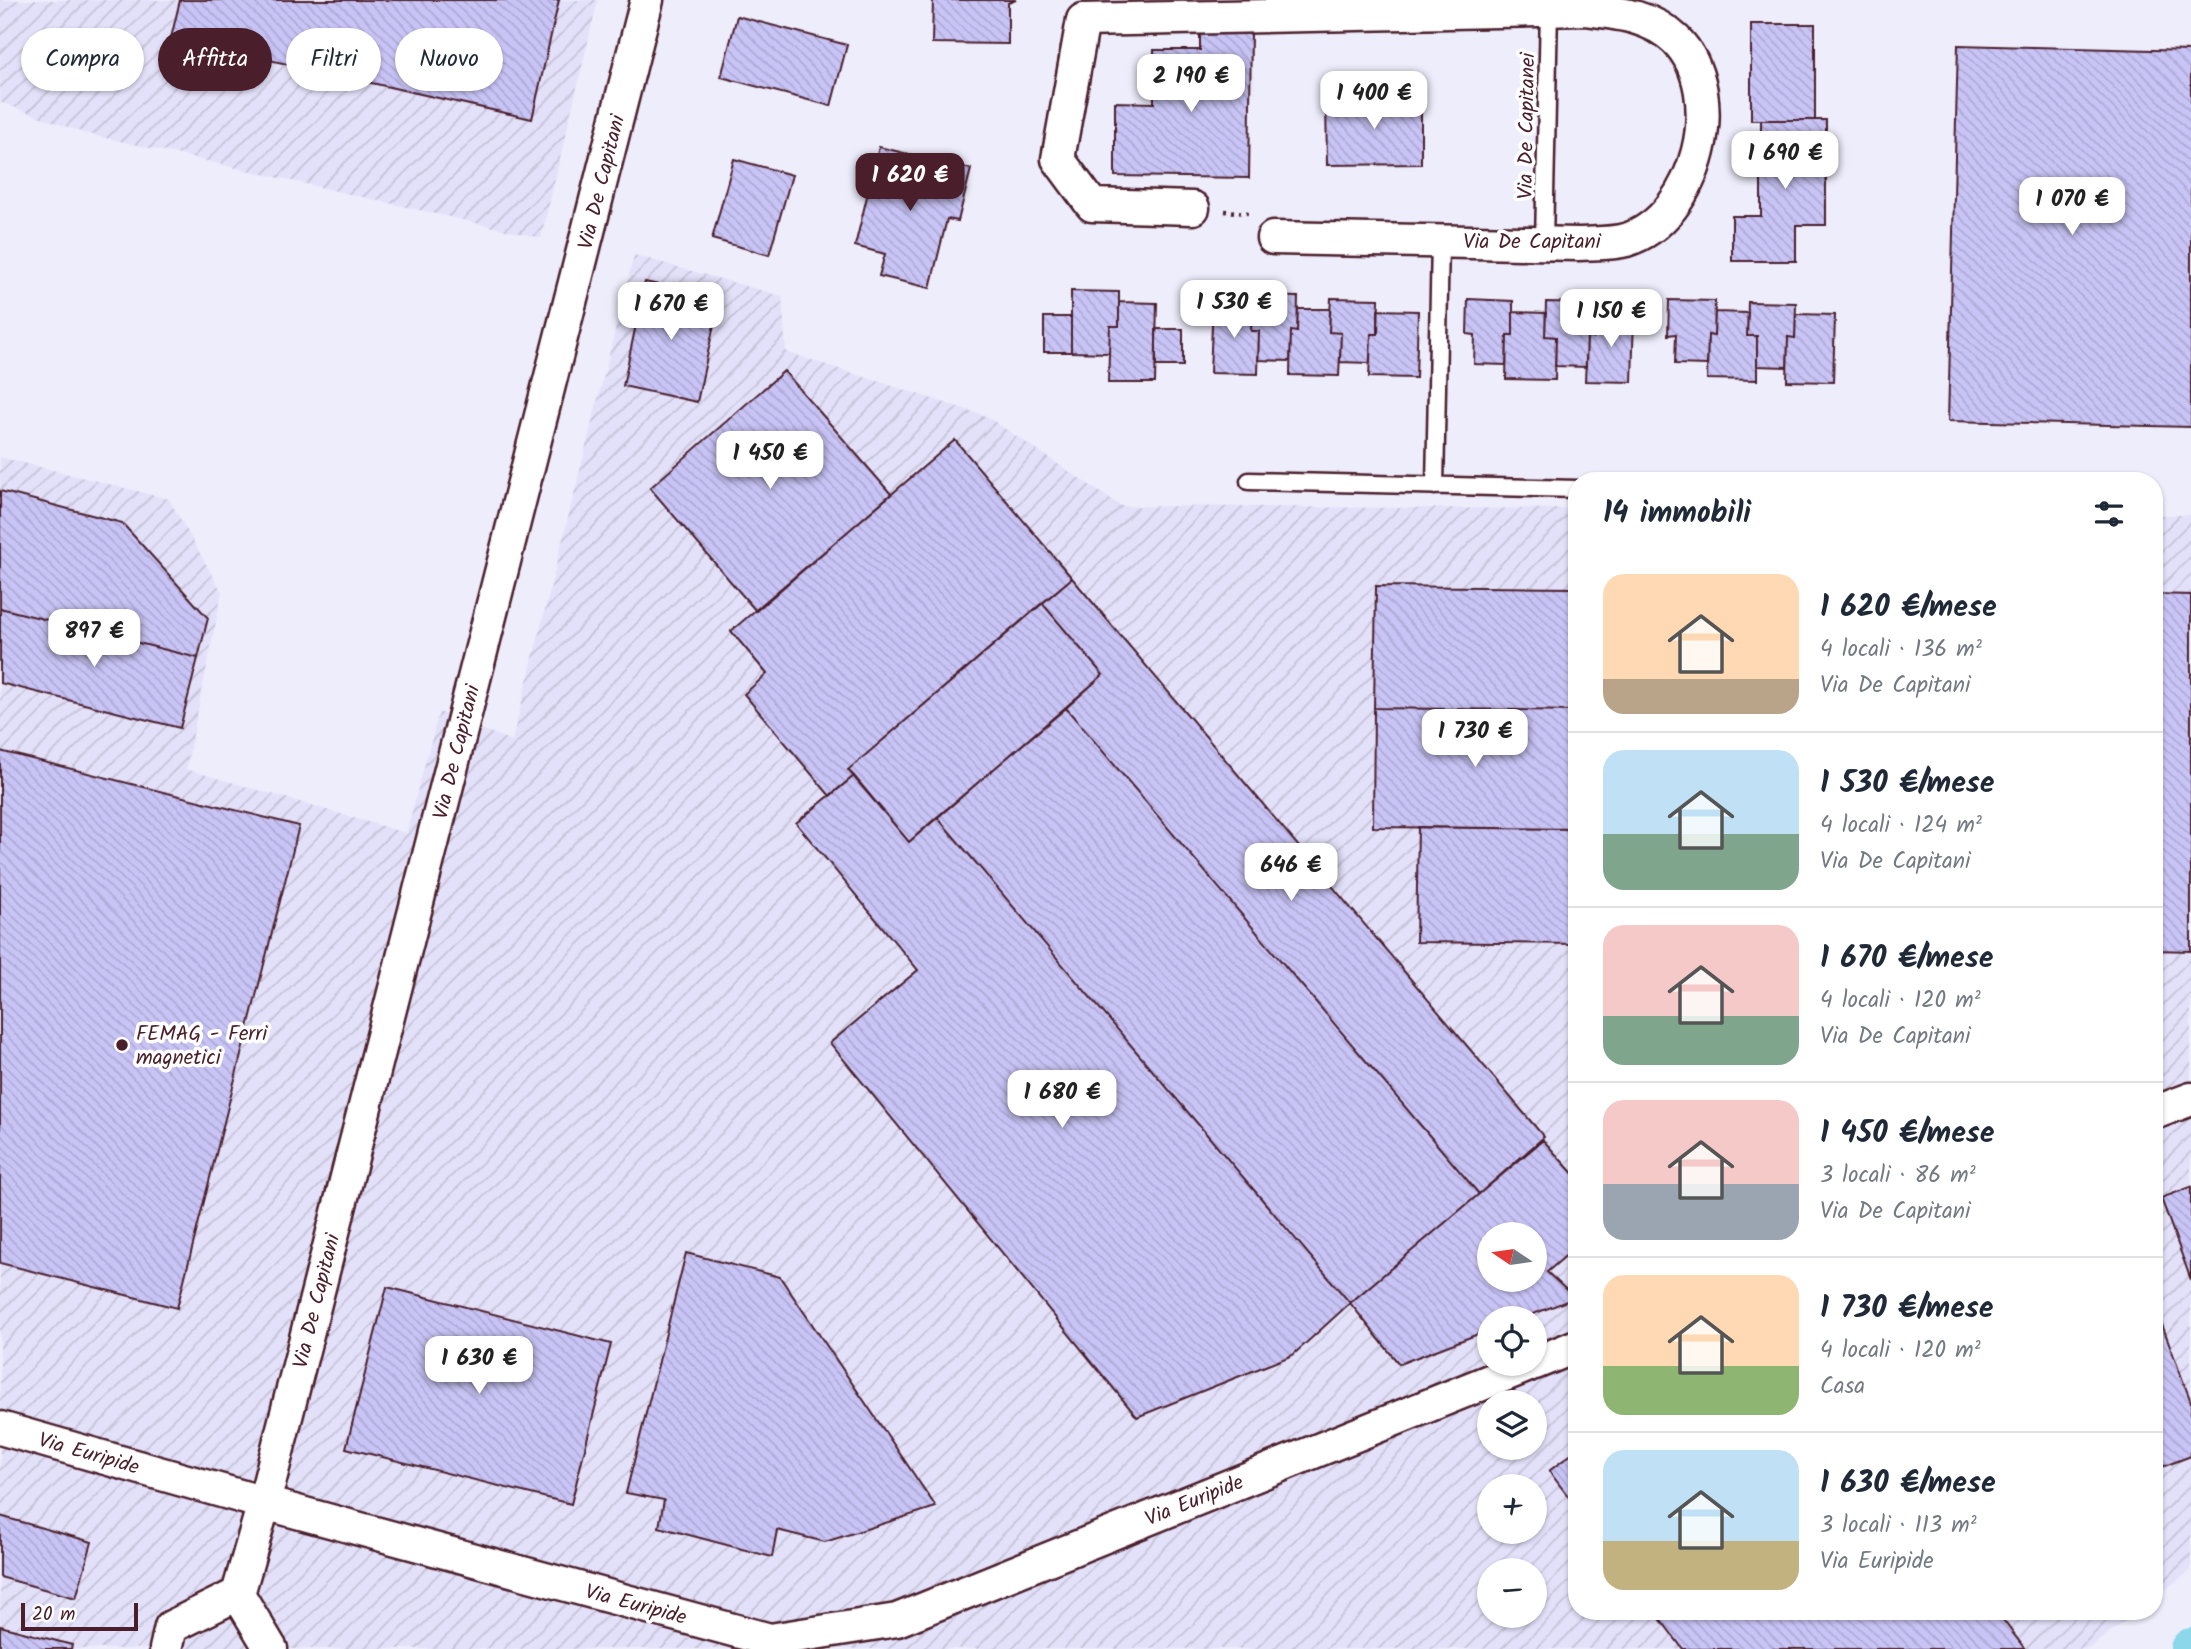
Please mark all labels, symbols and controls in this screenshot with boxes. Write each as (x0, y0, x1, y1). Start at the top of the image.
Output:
chip: Compra (21, 28, 144, 91)
chip: Affitta (158, 28, 272, 91)
chip: Filtri (286, 28, 381, 91)
chip: Nuovo (395, 28, 503, 91)
street label: Via De Capitanei (1510, 51, 1545, 200)
pin: 2 190 € (1126, 54, 1256, 114)
text: 2 190 € (1153, 59, 1229, 95)
pin: 1 400 € (1309, 72, 1439, 131)
text: 1 400 € (1336, 76, 1412, 112)
street label: Via De Capitani (570, 111, 635, 253)
pin: 1 690 € (1720, 132, 1850, 191)
text: 1 690 € (1747, 136, 1823, 172)
pin: 1 620 € (845, 154, 975, 213)
text: 1 620 € (872, 158, 948, 194)
pin: 1 070 € (2007, 177, 2137, 237)
text: 1 070 € (2035, 182, 2109, 218)
street label: Via De Capitani (1463, 226, 1602, 259)
pin: 1 530 € (1169, 280, 1299, 340)
pin: 1 670 € (606, 282, 736, 342)
text: 1 530 € (1196, 285, 1272, 321)
text: 1 670 € (634, 287, 708, 323)
pin: 1 150 € (1546, 290, 1676, 349)
text: 1 150 € (1576, 294, 1646, 330)
pin: 1 450 € (705, 432, 835, 491)
text: 1 450 € (732, 436, 808, 472)
text: 14 immobili (1603, 490, 1751, 538)
icon: filters (2090, 495, 2128, 533)
text: 1 620 €/mese (1820, 584, 1997, 632)
icon: home (1659, 602, 1743, 686)
pin: 897 € (45, 610, 143, 669)
text: 897 € (64, 614, 124, 650)
text: 4 locali · 136 m² (1820, 632, 1982, 668)
text: Via De Capitani (1820, 668, 1971, 704)
street label: Via De Capitani (425, 681, 490, 823)
pin: 1 730 € (1410, 710, 1540, 769)
text: 1 730 € (1438, 714, 1512, 750)
text: 1 530 €/mese (1820, 760, 1994, 808)
icon: home (1659, 778, 1743, 862)
text: 4 locali · 124 m² (1820, 808, 1982, 844)
pin: 646 € (1242, 844, 1340, 903)
text: Via De Capitani (1820, 844, 1971, 880)
text: 646 € (1261, 848, 1321, 884)
text: 1 670 €/mese (1820, 935, 1993, 983)
icon: home (1659, 953, 1743, 1037)
text: 4 locali · 120 m² (1820, 983, 1981, 1019)
place label: FEMAG - Ferri magnetici (136, 1018, 268, 1075)
text: Via De Capitani (1820, 1019, 1971, 1055)
marker: FEMAG - Ferri magnetici (114, 1037, 130, 1053)
pin: 1 680 € (997, 1070, 1127, 1130)
text: 1 680 € (1023, 1075, 1101, 1111)
text: 1 450 €/mese (1820, 1110, 1994, 1158)
icon: home (1659, 1128, 1743, 1212)
text: 3 locali · 86 m² (1820, 1158, 1976, 1194)
text: Via De Capitani (1820, 1194, 1971, 1230)
north arrow (1477, 1222, 1547, 1292)
map controls (1477, 1222, 1547, 1628)
street label: Via De Capitani (285, 1230, 350, 1372)
text: 1 730 €/mese (1820, 1285, 1993, 1333)
icon: home (1659, 1303, 1743, 1387)
button: locate (1477, 1306, 1547, 1376)
text: 4 locali · 120 m² (1820, 1333, 1981, 1369)
pin: 1 630 € (414, 1336, 544, 1396)
text: 1 630 € (441, 1341, 517, 1377)
text: Casa (1820, 1369, 1865, 1405)
button: layers (1477, 1390, 1547, 1460)
street label: Via Euripide (34, 1424, 144, 1485)
text: 1 630 €/mese (1820, 1460, 1996, 1508)
street label: Via Euripide (1140, 1466, 1249, 1536)
button: + (1477, 1474, 1547, 1544)
icon: home (1659, 1478, 1743, 1562)
text: 3 locali · 113 m² (1820, 1508, 1977, 1544)
text: Via Euripide (1820, 1544, 1934, 1580)
button: − (1477, 1558, 1547, 1628)
street label: Via Euripide (581, 1576, 691, 1635)
scale bar (21, 1600, 138, 1632)
text: 20 m (32, 1600, 75, 1630)

